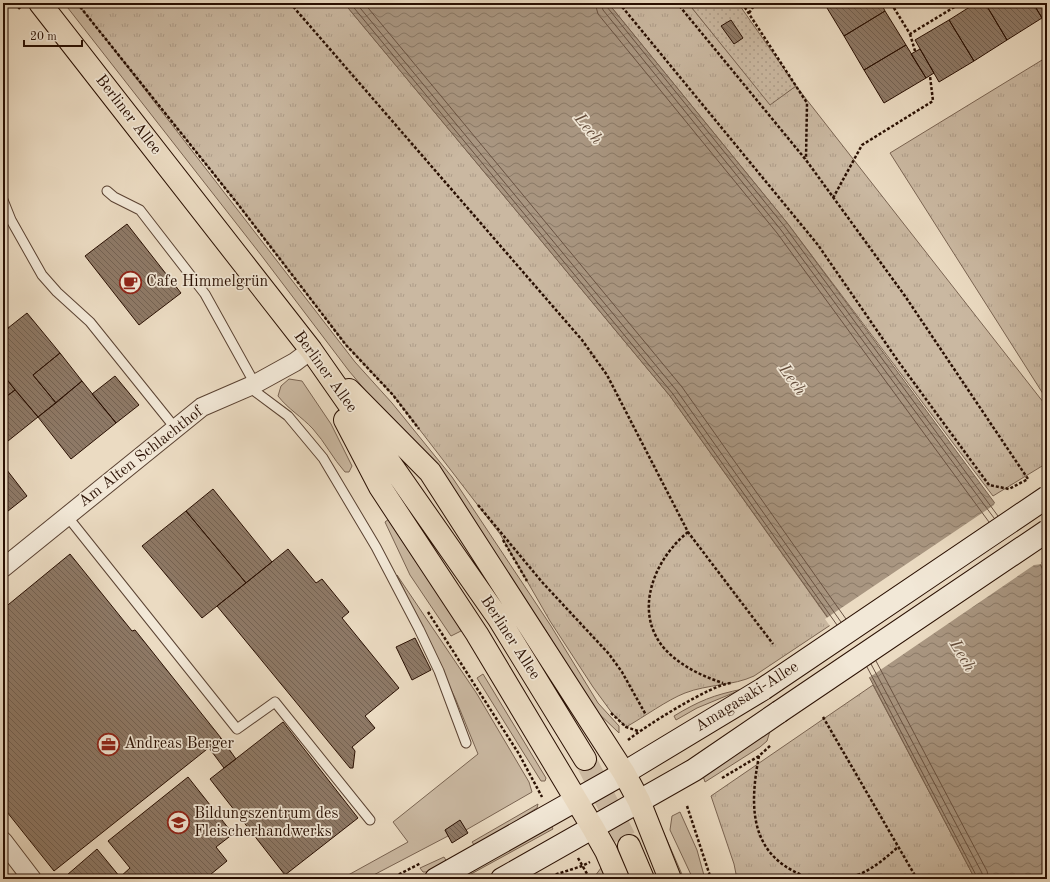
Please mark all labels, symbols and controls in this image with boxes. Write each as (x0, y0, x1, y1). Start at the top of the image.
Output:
scale bar (24, 22, 82, 48)
text: 20 m (30, 31, 57, 43)
street label: Berliner Allee (92, 72, 164, 158)
water label: Lech (570, 109, 606, 148)
cafe icon: Cafe Himmelgrün (117, 269, 143, 295)
place label: Cafe Himmelgrün (146, 274, 269, 290)
street label: Berliner Allee (290, 328, 360, 416)
water label: Lech (774, 360, 809, 399)
street label: Am Alten Schlachthof (76, 403, 207, 510)
street label: Berliner Allee (477, 593, 543, 683)
water label: Lech (945, 636, 978, 675)
street label: Amagasaki-Allee (693, 659, 801, 735)
office icon: Andreas Berger (95, 731, 121, 757)
place label: Andreas Berger (124, 736, 234, 752)
place label: Bildungszentrum des Fleischerhandwerks (194, 806, 338, 840)
school or university icon: Bildungszentrum des Fleischerhandwerks (165, 810, 191, 836)

